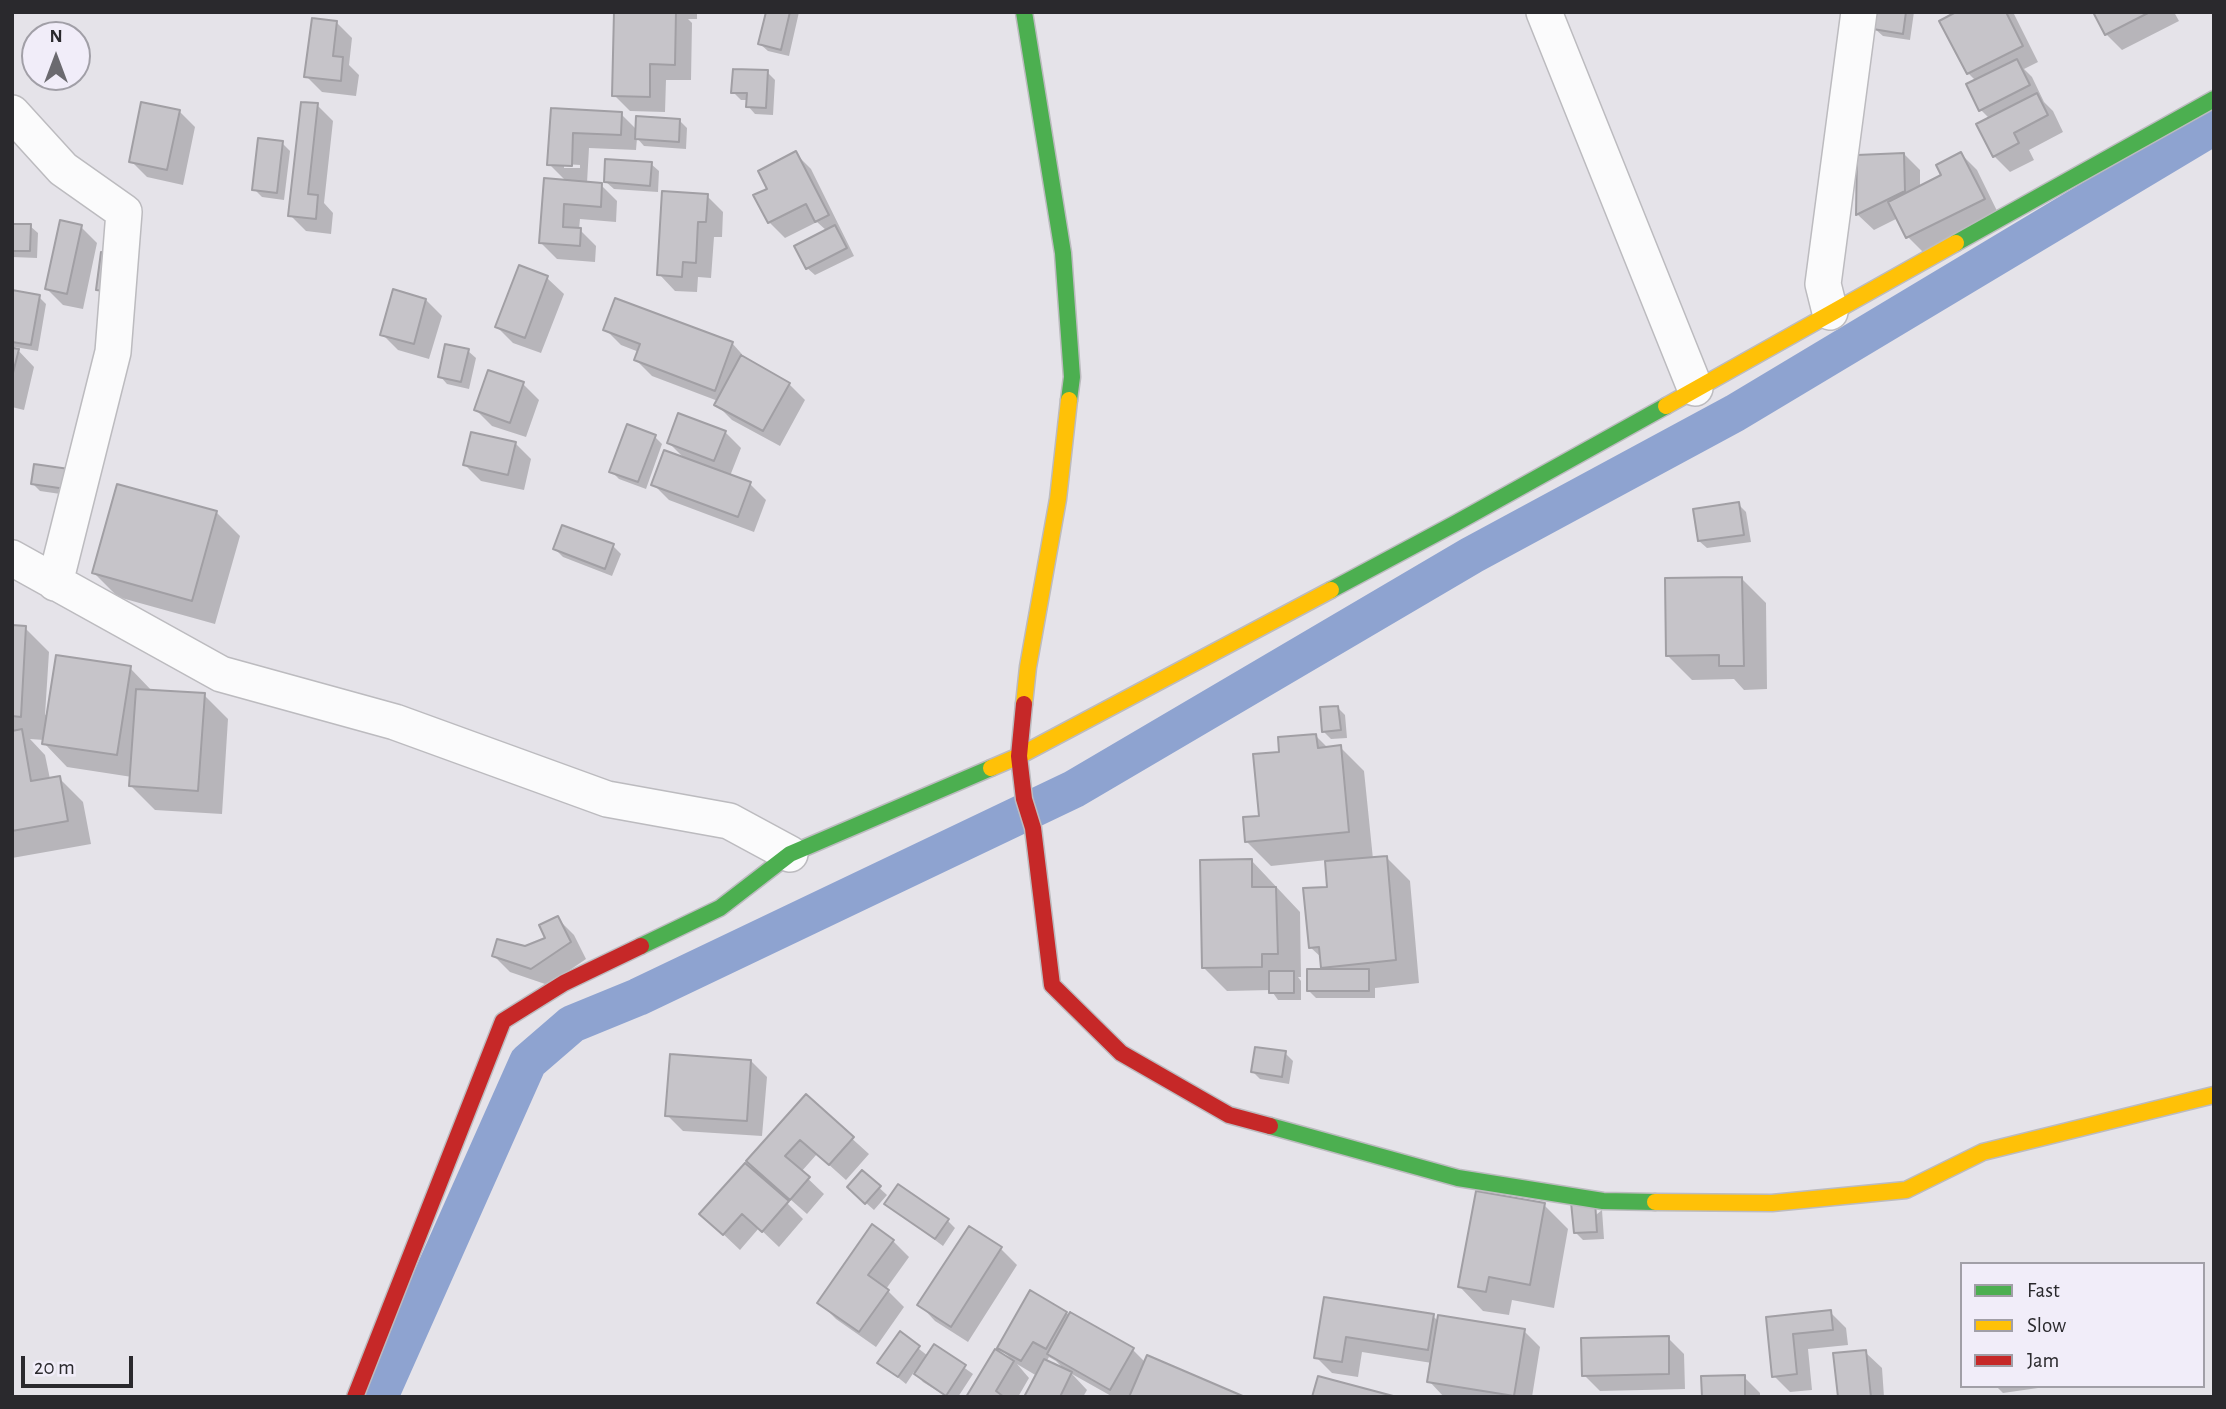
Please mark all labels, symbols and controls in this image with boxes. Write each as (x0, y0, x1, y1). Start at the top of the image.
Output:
north arrow (21, 21, 91, 91)
text: N (49, 27, 63, 46)
legend (1960, 1262, 2205, 1388)
text: Fast (2027, 1280, 2060, 1301)
text: Slow (2027, 1315, 2066, 1336)
scale bar (24, 1342, 136, 1386)
text: Jam (2027, 1350, 2059, 1371)
text: 20 m (34, 1357, 75, 1378)

